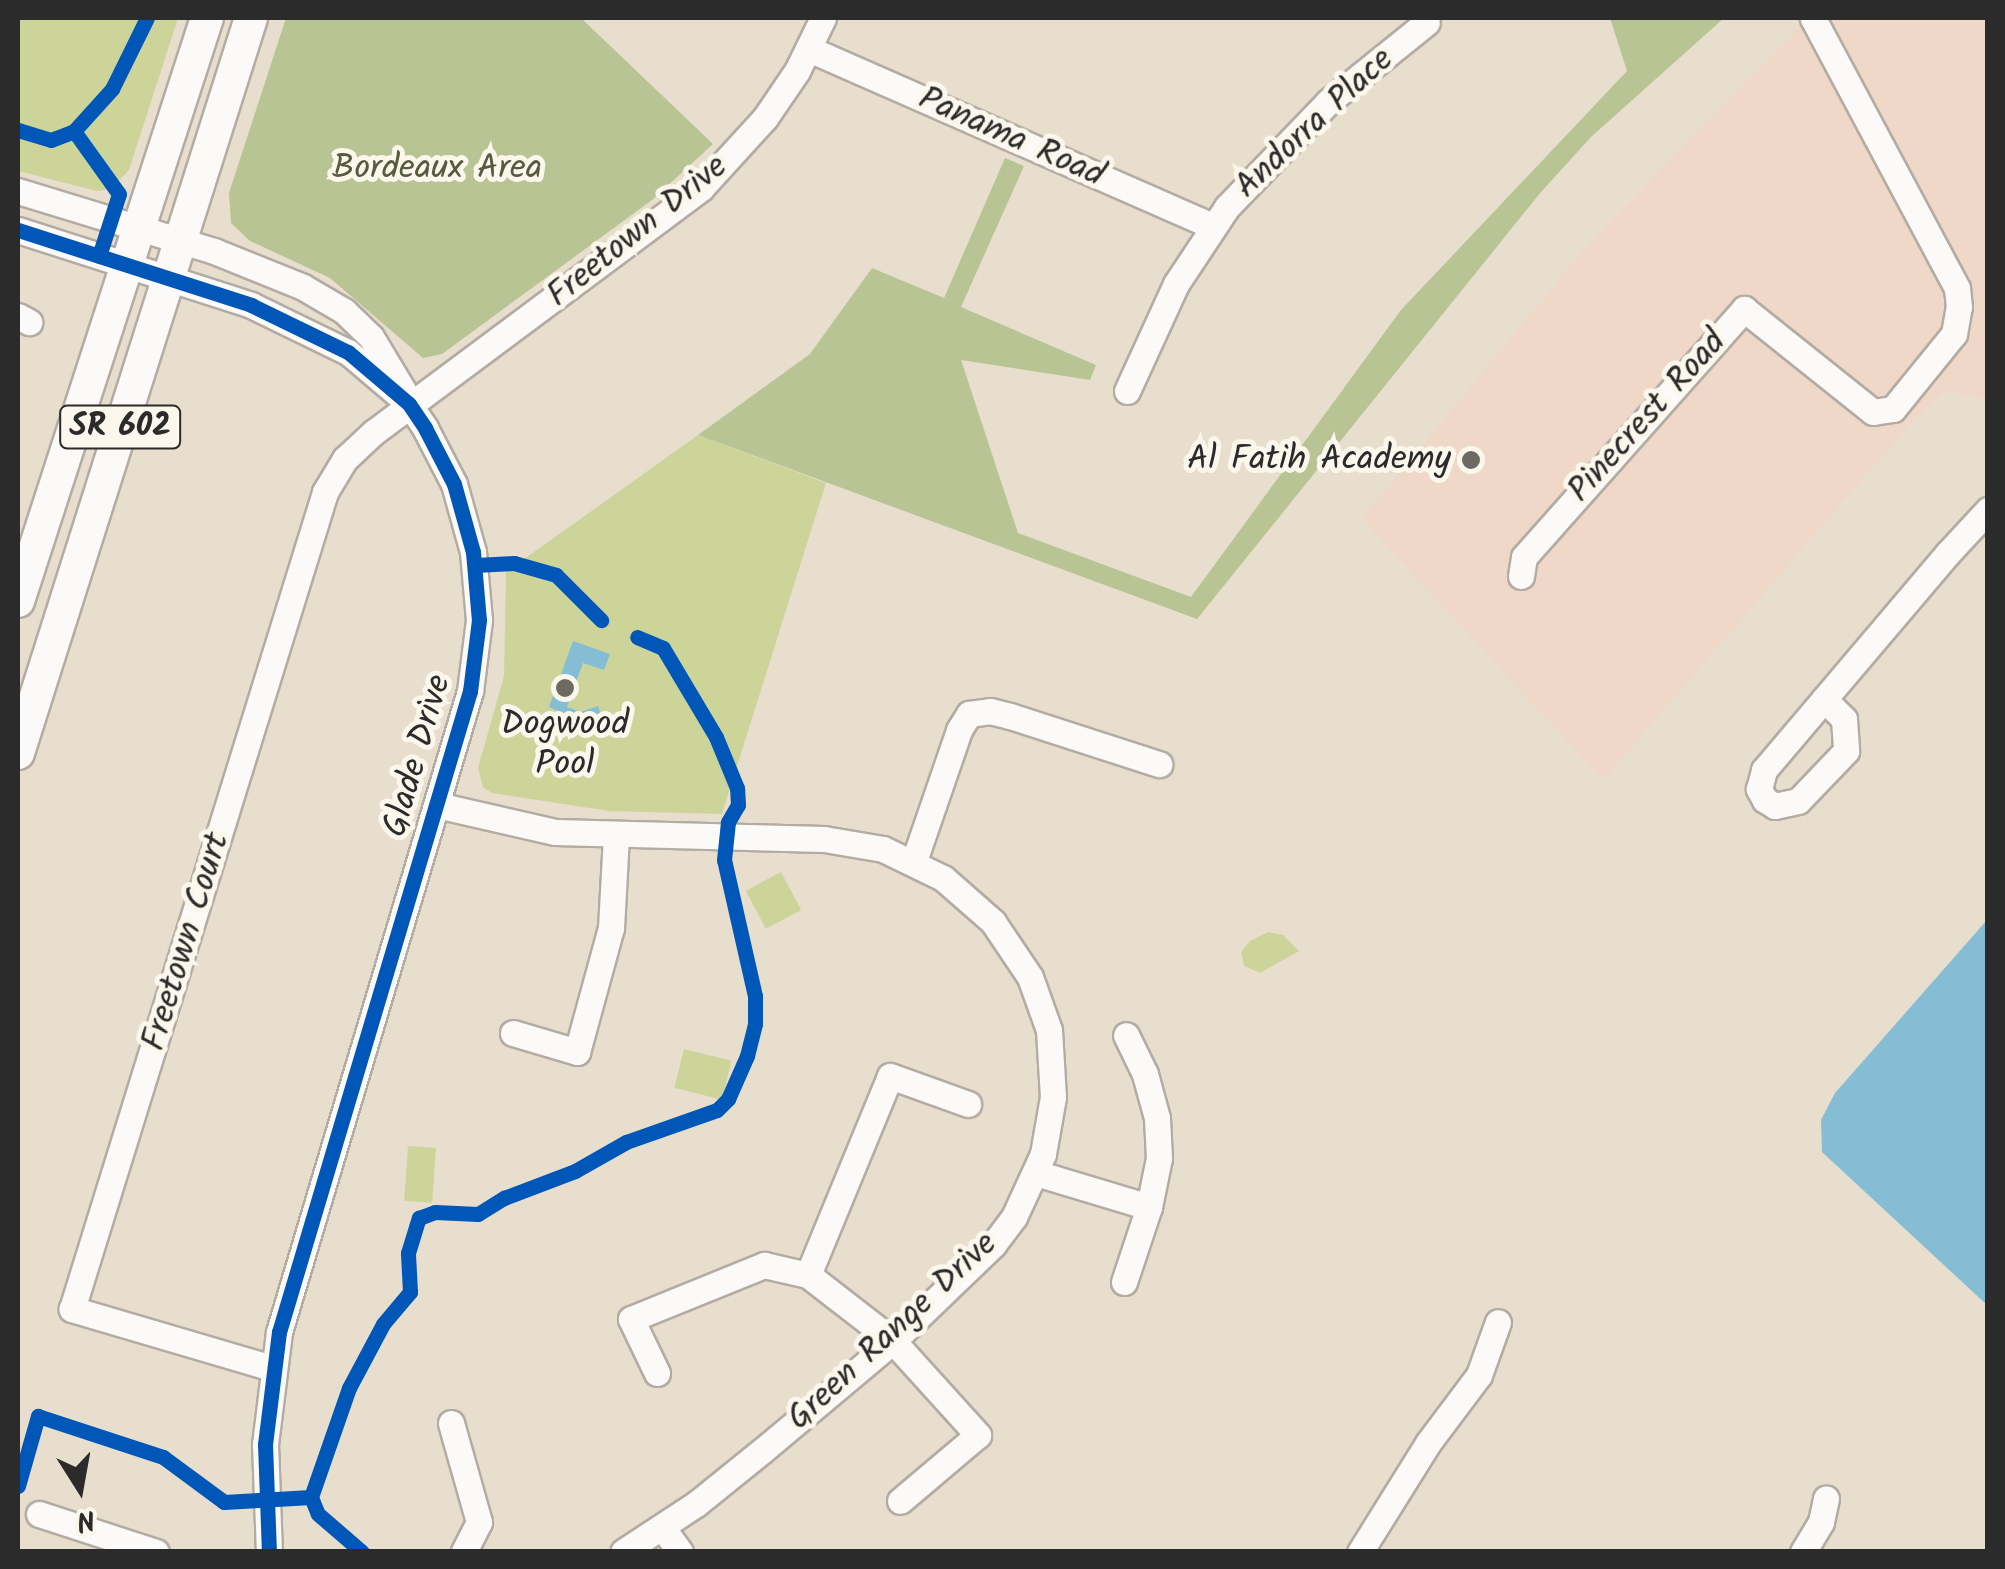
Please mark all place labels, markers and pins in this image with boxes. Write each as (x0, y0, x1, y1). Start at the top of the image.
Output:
place label: Al Fatih Academy (1187, 439, 1451, 481)
marker: Al Fatih Academy (1460, 449, 1482, 471)
marker: Dogwood Pool (554, 677, 576, 699)
place label: Dogwood Pool (501, 704, 629, 786)

